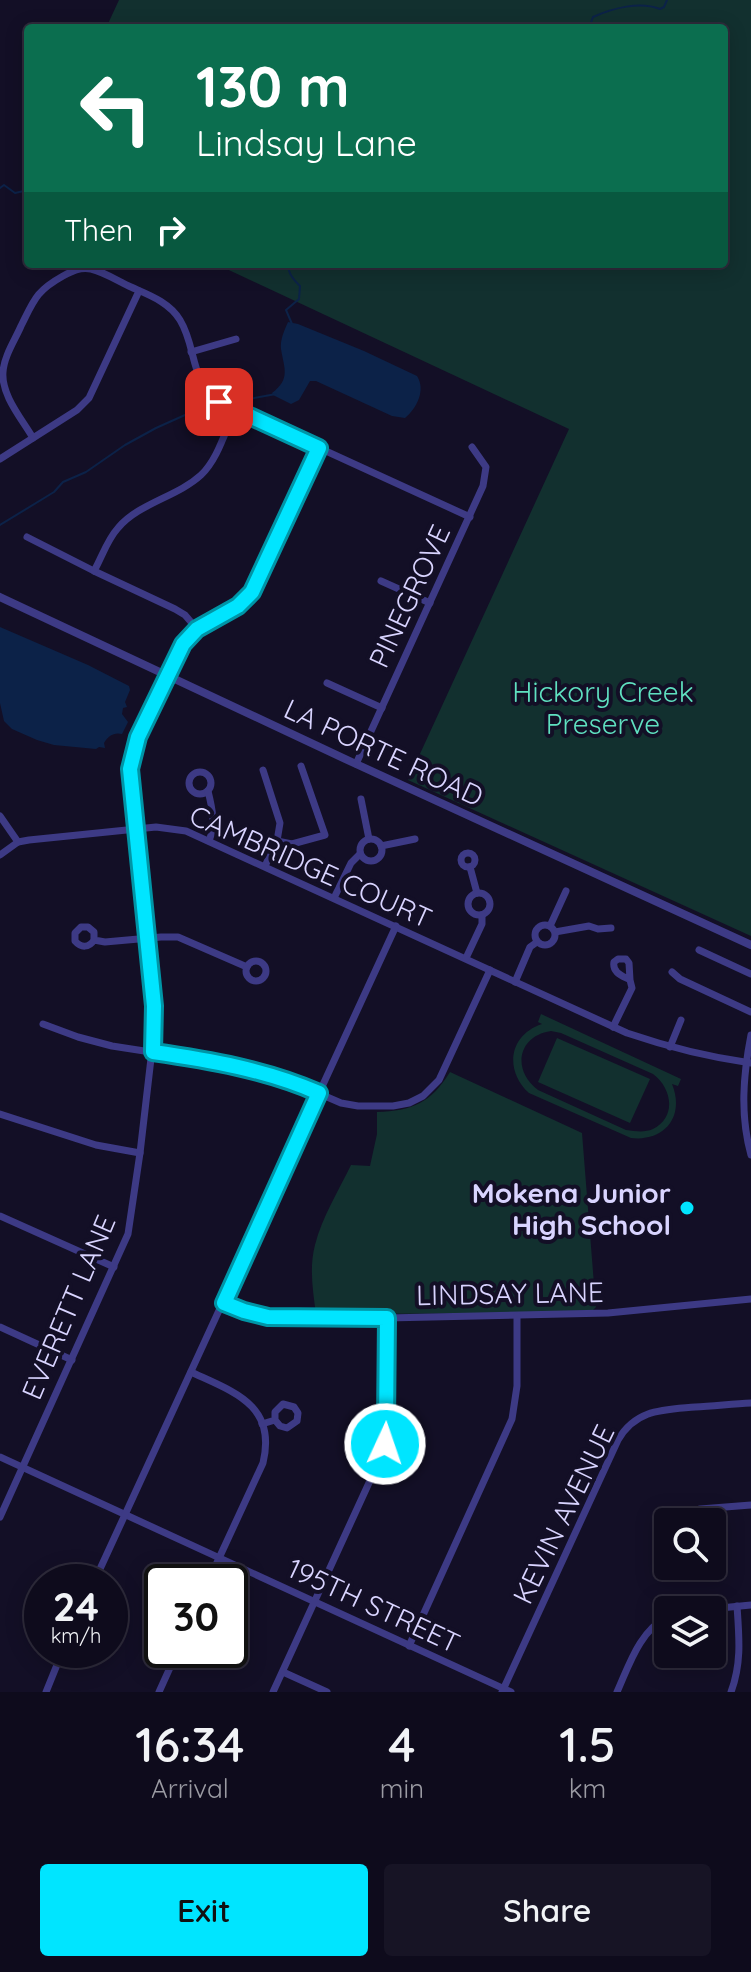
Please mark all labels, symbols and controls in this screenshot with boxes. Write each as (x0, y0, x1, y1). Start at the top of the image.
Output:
text: 130 m (196, 51, 350, 121)
icon: left (64, 56, 168, 160)
text: Lindsay Lane (196, 120, 417, 165)
icon: right (149, 208, 193, 252)
text: Then (64, 211, 133, 249)
pin (185, 368, 253, 436)
icon: arrive (197, 380, 241, 424)
street label: PINEGROVE (361, 519, 457, 673)
park label: Hickory Creek Preserve (512, 674, 694, 741)
street label: LA PORTE ROAD (279, 691, 489, 813)
street label: CAMBRIDGE COURT (184, 797, 438, 935)
place label: Mokena Junior High School (472, 1175, 671, 1242)
marker: Mokena Junior High School (678, 1199, 696, 1217)
street label: EVERETT LANE (13, 1210, 123, 1404)
street label: LINDSAY LANE (416, 1274, 604, 1312)
position arrow (343, 1402, 427, 1486)
street label: KEVIN AVENUE (505, 1419, 621, 1609)
map controls (654, 1508, 726, 1668)
button: search (654, 1508, 726, 1580)
street label: 195TH STREET (282, 1550, 466, 1660)
speed limit sign: 30 (144, 1564, 248, 1668)
text: 24 (53, 1581, 99, 1631)
button: layers (654, 1596, 726, 1668)
text: km/h (51, 1623, 101, 1648)
text: 16:34 (135, 1714, 245, 1774)
text: 4 (388, 1714, 416, 1774)
text: 1.5 (559, 1714, 616, 1774)
text: Arrival (151, 1772, 229, 1805)
text: min (380, 1772, 424, 1805)
text: km (569, 1772, 606, 1805)
button: Exit (40, 1864, 368, 1956)
button: Share (384, 1864, 711, 1956)

